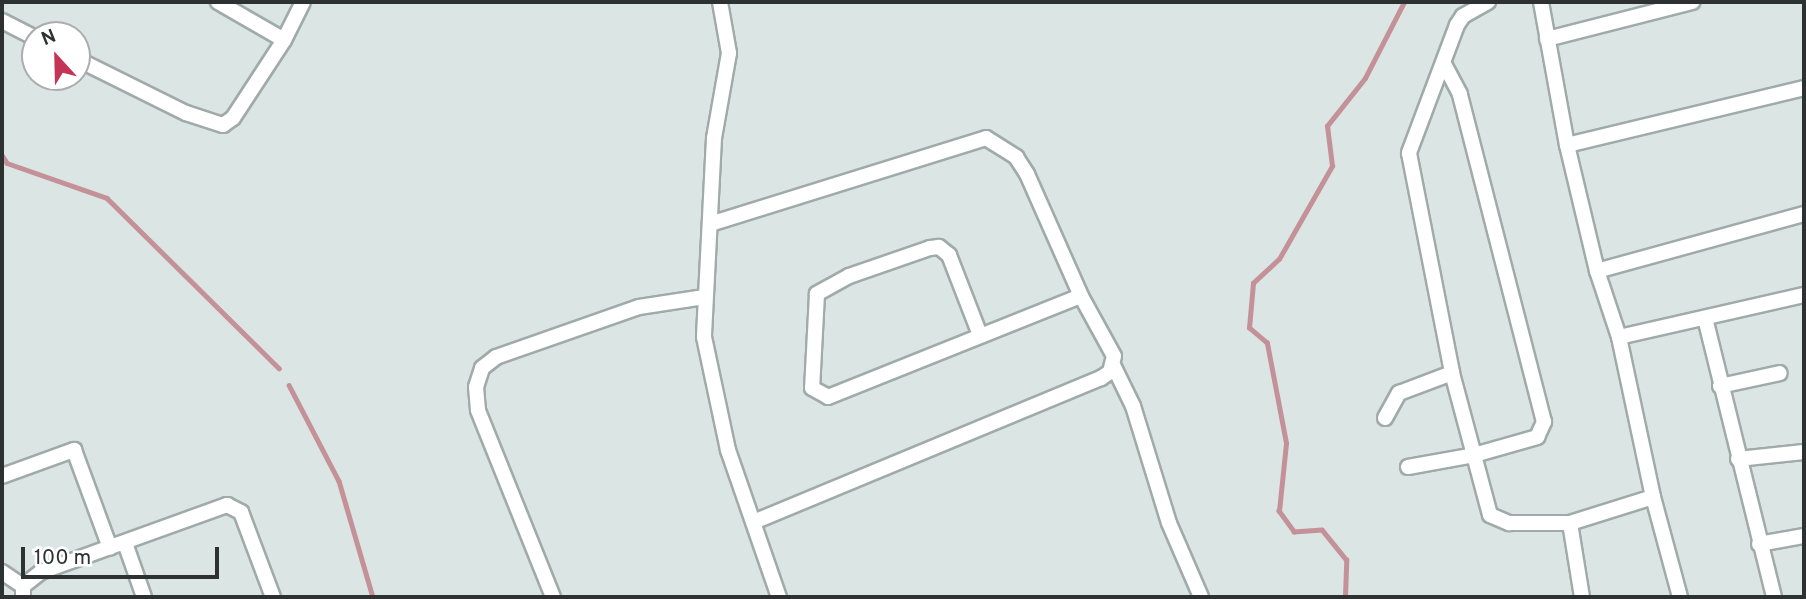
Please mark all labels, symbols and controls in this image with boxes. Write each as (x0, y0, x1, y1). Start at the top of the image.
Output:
north arrow (21, 21, 91, 91)
text: N (38, 25, 60, 52)
scale bar (24, 532, 222, 576)
text: 100 m (34, 545, 91, 572)

